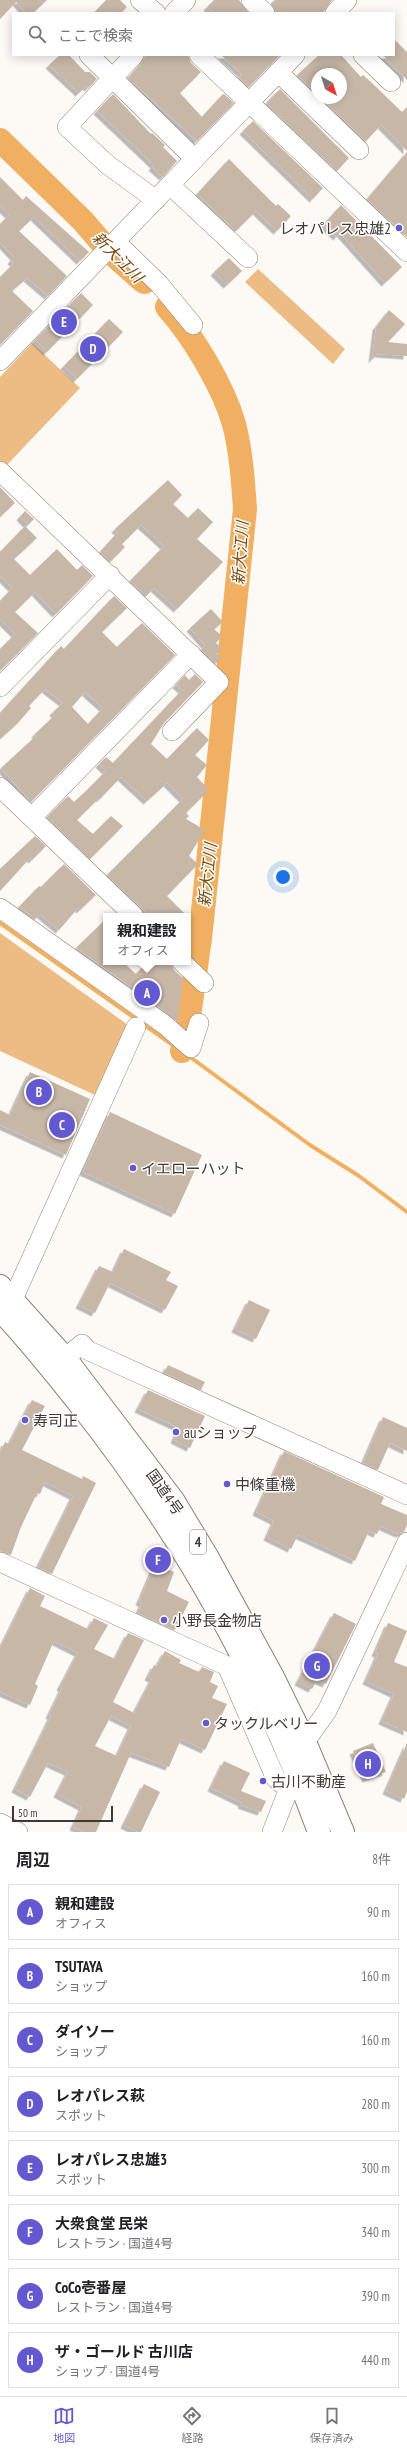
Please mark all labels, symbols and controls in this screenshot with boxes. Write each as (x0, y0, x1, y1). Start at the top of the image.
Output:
search box (12, 12, 395, 56)
icon: search (26, 23, 48, 45)
text: ここで検索 (58, 26, 133, 45)
north arrow (311, 68, 347, 104)
place label: レオパレス忠雄2 (279, 219, 391, 238)
marker: レオパレス忠雄2 (394, 223, 404, 233)
water label: 新大江川 (88, 227, 149, 288)
pin: E (51, 307, 77, 337)
pin: D (80, 334, 106, 364)
water label: 新大江川 (228, 518, 252, 586)
water label: 新大江川 (194, 840, 220, 908)
your location (273, 867, 293, 887)
popup (103, 913, 191, 965)
text: 親和建設 (117, 921, 177, 940)
text: オフィス (117, 942, 169, 959)
pin: A (134, 978, 160, 1008)
pin: B (26, 1077, 52, 1107)
pin: C (49, 1110, 75, 1140)
place label: イエローハット (141, 1159, 246, 1178)
marker: イエローハット (128, 1163, 138, 1173)
place label: 寿司正 (33, 1411, 78, 1430)
marker: 寿司正 (20, 1415, 30, 1425)
place label: auショップ (184, 1423, 257, 1442)
marker: auショップ (171, 1427, 181, 1437)
street label: 国道4号 (142, 1465, 188, 1519)
place label: 中條重機 (235, 1475, 295, 1494)
marker: 中條重機 (222, 1479, 232, 1489)
road number: 4 (190, 1530, 206, 1554)
pin: F (145, 1545, 171, 1575)
place label: 小野長金物店 (172, 1611, 262, 1630)
marker: 小野長金物店 (159, 1615, 169, 1625)
pin: G (304, 1651, 330, 1681)
place label: タックルベリー (214, 1714, 319, 1733)
marker: タックルベリー (201, 1718, 211, 1728)
pin: H (355, 1749, 381, 1779)
place label: 古川不動産 (271, 1772, 346, 1791)
marker: 古川不動産 (258, 1776, 268, 1786)
scale bar (12, 1804, 113, 1823)
text: 50 m (18, 1806, 37, 1820)
text: 周辺 (16, 1849, 50, 1871)
text: 8件 (372, 1851, 391, 1868)
text: 親和建設 (55, 1894, 115, 1913)
text: A (27, 1904, 33, 1921)
text: 90 m (367, 1904, 390, 1921)
text: オフィス (55, 1915, 107, 1932)
text: TSUTAYA (55, 1957, 103, 1976)
text: B (27, 1968, 33, 1985)
text: 160 m (361, 1968, 390, 1985)
text: ショップ (55, 1978, 107, 1995)
text: ダイソー (55, 2022, 115, 2041)
text: C (27, 2032, 33, 2049)
text: 160 m (361, 2032, 390, 2049)
text: ショップ (55, 2043, 107, 2060)
text: レオパレス萩 (55, 2086, 145, 2105)
text: D (27, 2096, 33, 2113)
text: 280 m (361, 2096, 390, 2113)
text: スポット (55, 2107, 107, 2124)
text: レオパレス忠雄3 (55, 2150, 167, 2169)
text: E (27, 2160, 33, 2177)
text: 300 m (361, 2160, 390, 2177)
text: スポット (55, 2171, 107, 2188)
text: 大衆食堂 民栄 (55, 2214, 148, 2233)
text: F (27, 2224, 33, 2241)
text: 340 m (361, 2224, 390, 2241)
text: レストラン · 国道4号 (55, 2235, 173, 2252)
text: CoCo壱番屋 (55, 2278, 126, 2297)
text: G (27, 2288, 33, 2305)
text: 390 m (361, 2288, 390, 2305)
text: レストラン · 国道4号 (55, 2299, 173, 2316)
text: ザ・ゴールド 古川店 (55, 2342, 193, 2361)
text: H (27, 2352, 33, 2369)
text: 440 m (361, 2352, 390, 2369)
text: ショップ · 国道4号 (55, 2363, 160, 2380)
tab: 地図 (53, 2405, 75, 2445)
tab: 経路 (181, 2405, 203, 2445)
tab: 保存済み (310, 2405, 354, 2445)

